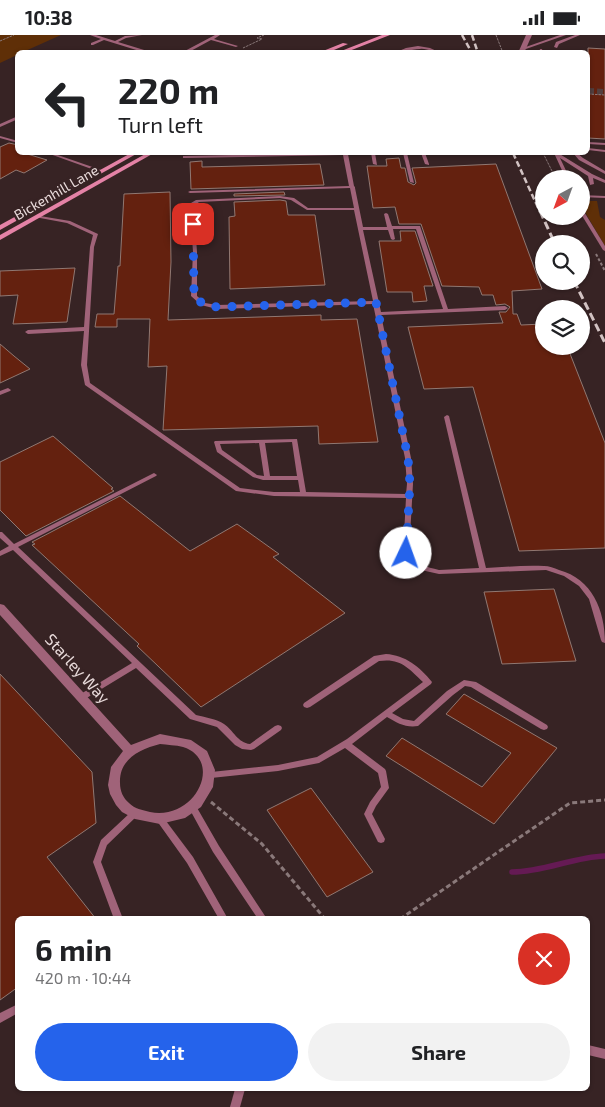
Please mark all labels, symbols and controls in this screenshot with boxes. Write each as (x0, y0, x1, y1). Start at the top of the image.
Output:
text: 10:38 (25, 6, 73, 29)
text: 220 m (118, 69, 219, 111)
icon: left (35, 70, 100, 135)
text: Turn left (118, 111, 203, 137)
street label: Bickenhill Lane (11, 161, 101, 223)
north arrow (535, 170, 590, 225)
map controls (535, 170, 590, 355)
pin (172, 203, 214, 245)
icon: arrive (179, 210, 207, 238)
button: search (535, 235, 590, 290)
button: layers (535, 300, 590, 355)
position arrow (379, 526, 431, 578)
street label: Starley Way (42, 629, 115, 707)
text: 6 min (35, 931, 112, 967)
button: close (518, 933, 570, 985)
text: 420 m · 10:44 (35, 968, 131, 987)
button: Exit (35, 1023, 298, 1081)
button: Share (308, 1023, 570, 1081)

